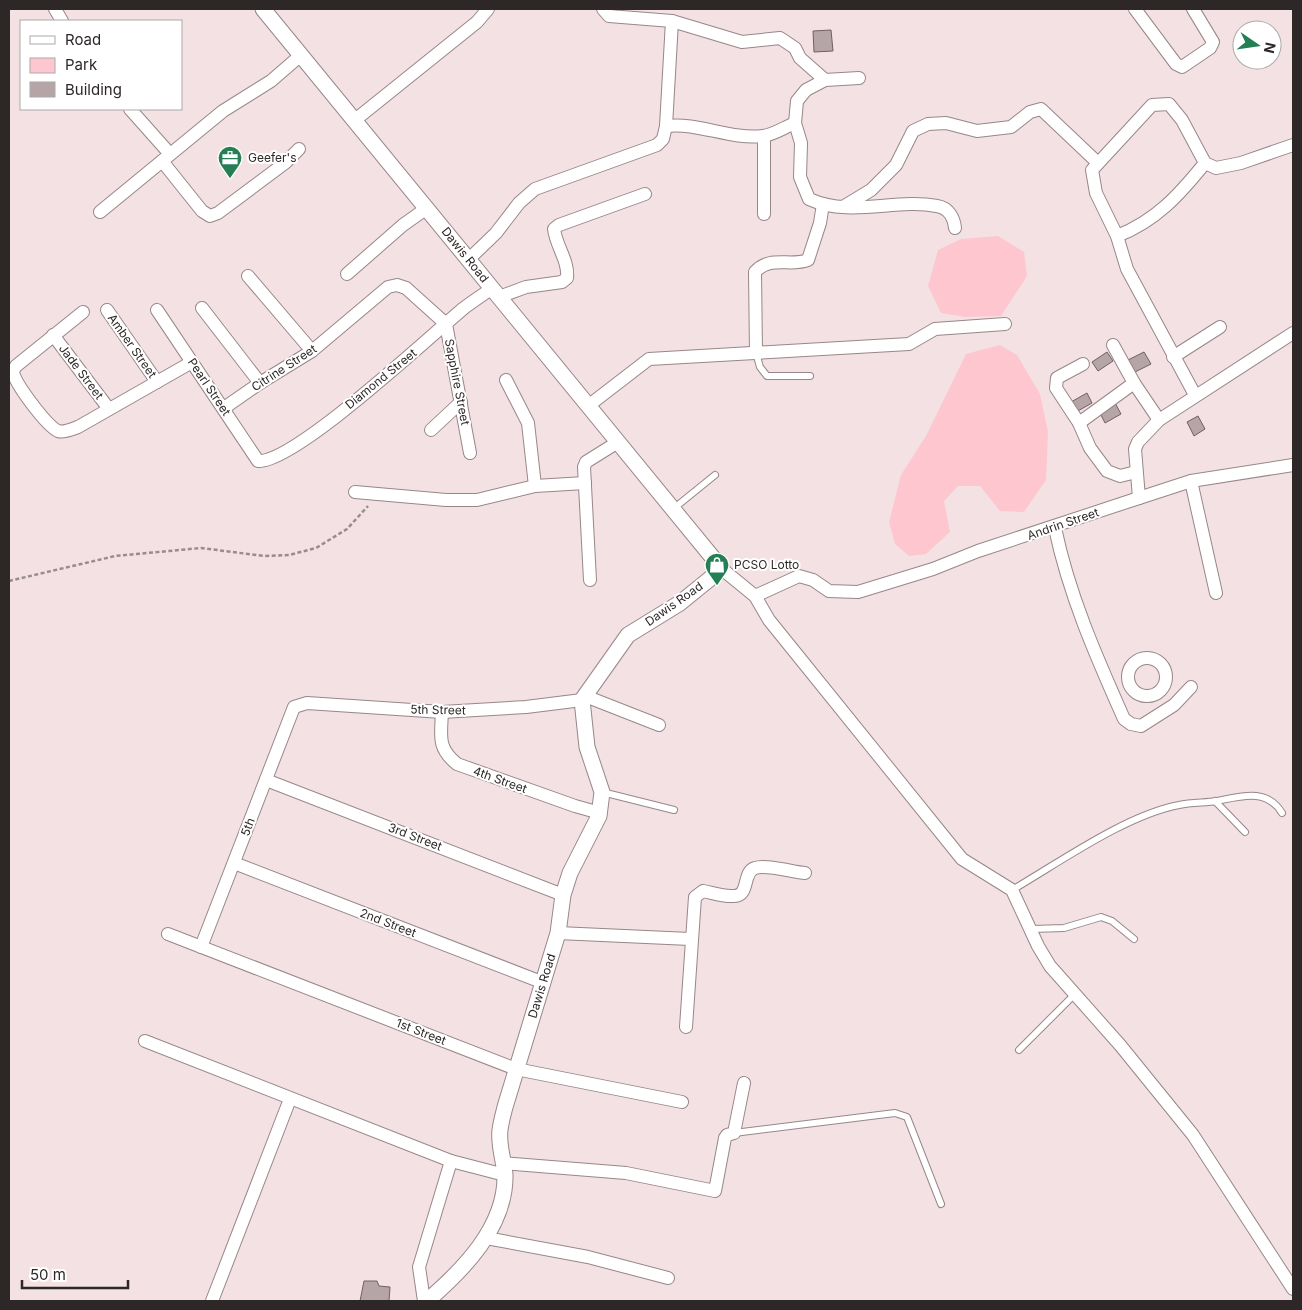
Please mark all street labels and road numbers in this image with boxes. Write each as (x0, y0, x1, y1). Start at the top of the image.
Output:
street label: Dawis Road (439, 224, 492, 285)
street label: Amber Street (105, 311, 160, 381)
street label: Sapphire Street (442, 337, 473, 426)
street label: Jade Street (56, 341, 107, 402)
street label: Citrine Street (248, 341, 319, 394)
street label: Diamond Street (342, 345, 420, 412)
street label: Pearl Street (185, 355, 234, 418)
street label: Andrin Street (1025, 504, 1101, 543)
street label: Dawis Road (642, 578, 705, 629)
street label: 5th Street (410, 702, 466, 717)
street label: 4th Street (471, 763, 529, 796)
street label: 5th (237, 816, 258, 838)
street label: 3rd Street (386, 819, 444, 854)
street label: 2nd Street (358, 905, 418, 940)
street label: Dawis Road (525, 952, 558, 1020)
street label: 1st Street (394, 1015, 448, 1048)

